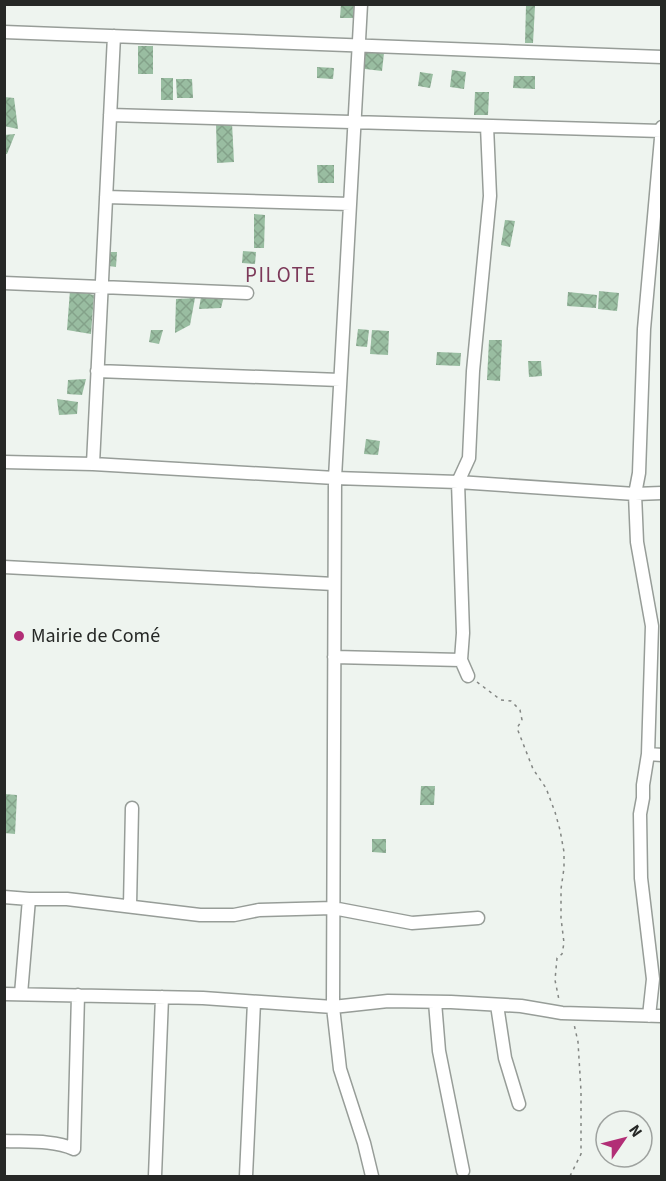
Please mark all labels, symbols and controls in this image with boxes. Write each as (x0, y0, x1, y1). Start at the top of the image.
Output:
district label: PILOTE (245, 260, 317, 290)
place label: Mairie de Comé (31, 622, 160, 650)
marker: Mairie de Comé (12, 629, 26, 643)
north arrow (594, 1109, 654, 1169)
text: N (623, 1120, 648, 1142)

